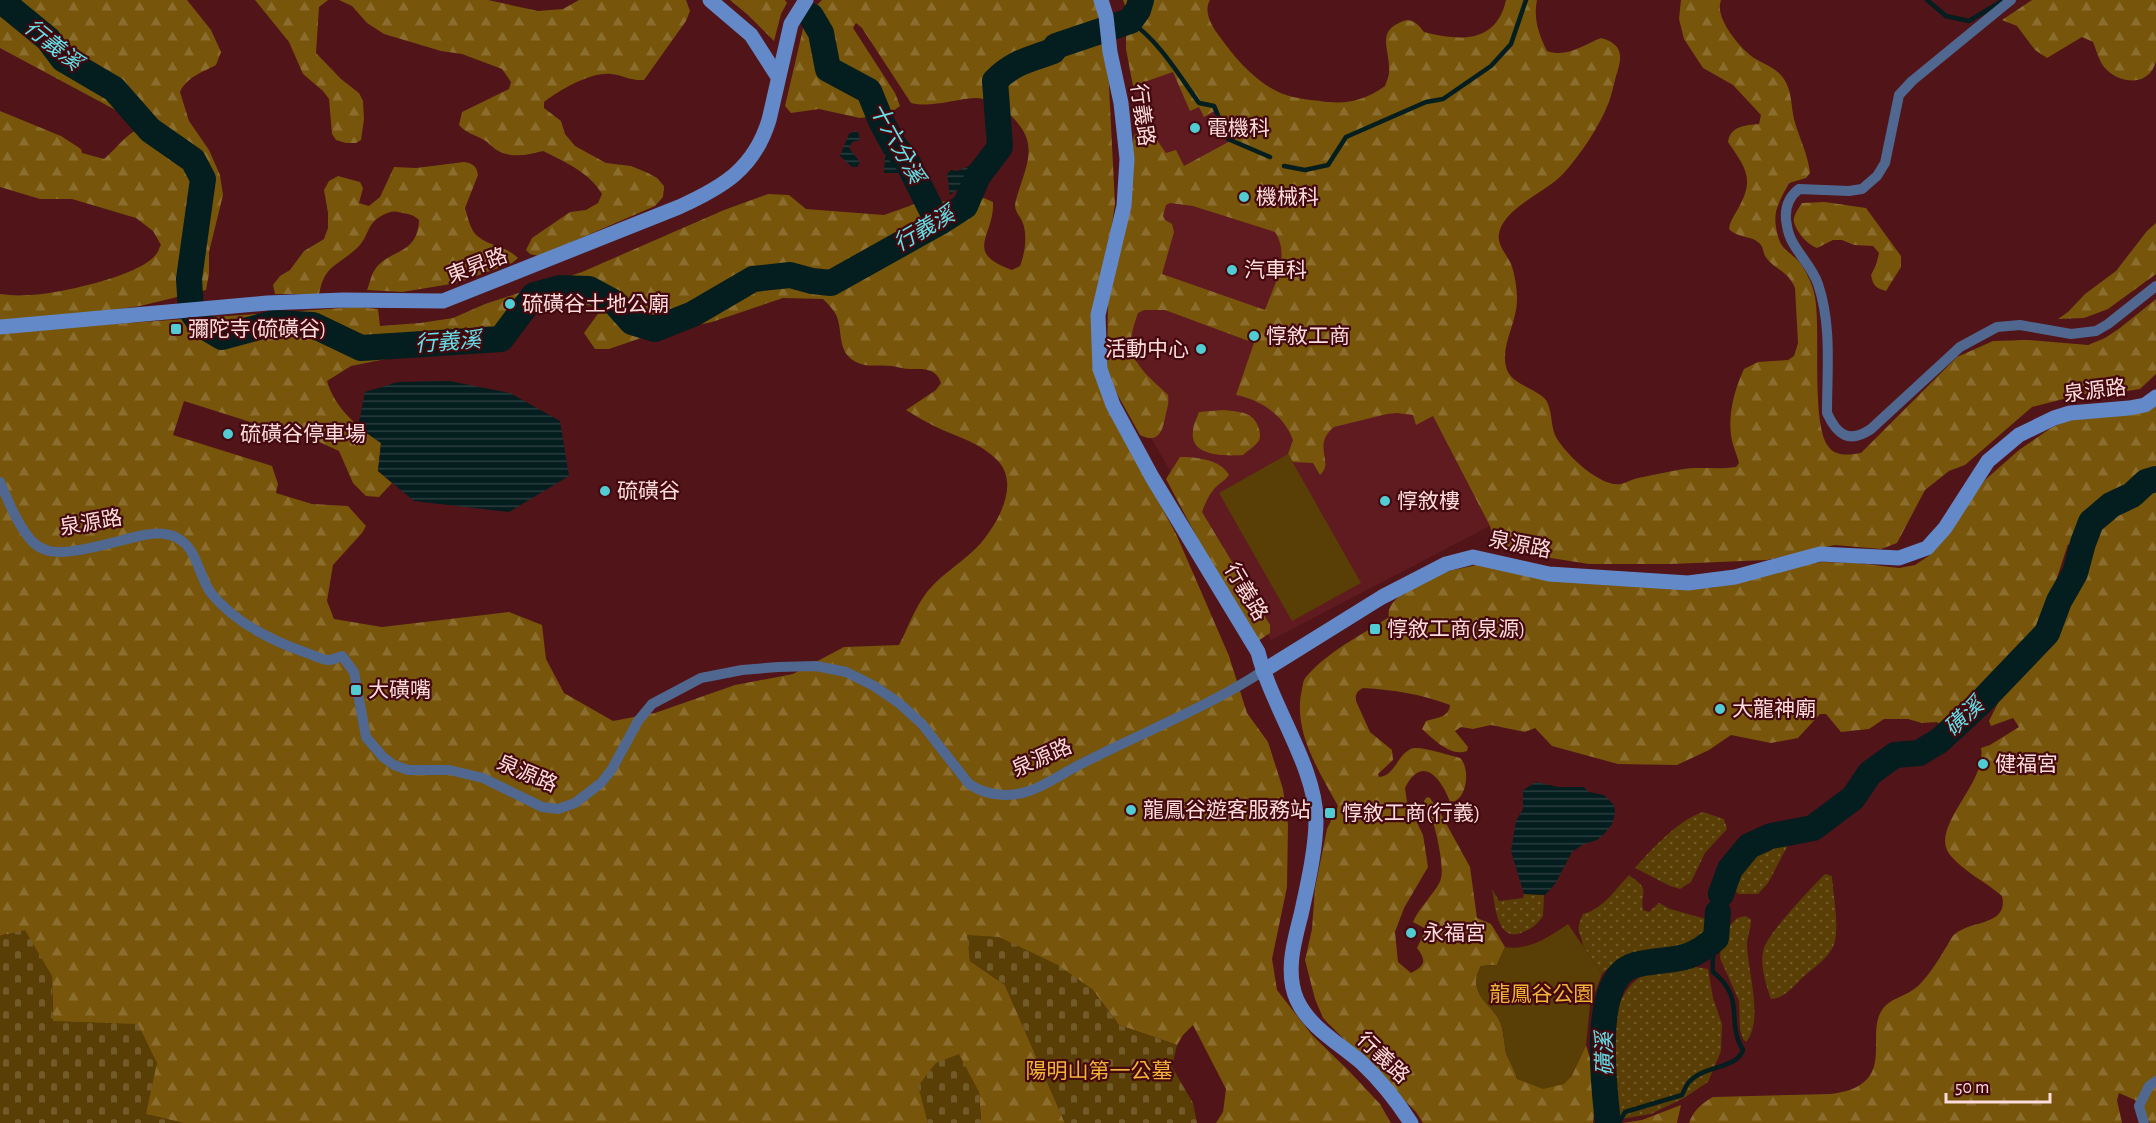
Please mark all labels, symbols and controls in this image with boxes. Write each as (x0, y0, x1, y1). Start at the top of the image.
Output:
water label: 行義溪 (20, 15, 89, 76)
street label: 行義路 (1127, 82, 1158, 148)
water label: 十六分溪 (866, 99, 930, 189)
place label: 電機科 (1207, 117, 1270, 139)
marker: 電機科 (1188, 121, 1202, 135)
place label: 機械科 (1256, 186, 1319, 208)
marker: 機械科 (1237, 190, 1251, 204)
water label: 行義溪 (889, 201, 961, 255)
street label: 東昇路 (443, 244, 510, 287)
place label: 汽車科 (1244, 259, 1307, 281)
marker: 汽車科 (1225, 263, 1239, 277)
place label: 硫磺谷土地公廟 (522, 293, 669, 315)
marker: 硫磺谷土地公廟 (503, 297, 517, 311)
place label: 彌陀寺(硫磺谷) (188, 318, 326, 340)
marker: 彌陀寺(硫磺谷) (169, 322, 183, 336)
place label: 惇敘工商 (1266, 325, 1350, 347)
water label: 行義溪 (414, 328, 485, 355)
marker: 惇敘工商 (1247, 329, 1261, 343)
place label: 活動中心 (1105, 338, 1189, 360)
marker: 活動中心 (1194, 342, 1208, 356)
street label: 泉源路 (2062, 376, 2128, 405)
place label: 硫磺谷停車場 (240, 423, 366, 445)
marker: 硫磺谷停車場 (221, 427, 235, 441)
place label: 硫磺谷 (617, 480, 680, 502)
marker: 硫磺谷 (598, 484, 612, 498)
place label: 惇敘樓 (1397, 490, 1460, 512)
marker: 惇敘樓 (1378, 494, 1392, 508)
street label: 泉源路 (58, 506, 124, 539)
street label: 泉源路 (1487, 528, 1553, 561)
street label: 行義路 (1221, 559, 1272, 624)
place label: 惇敘工商(泉源) (1387, 618, 1525, 640)
marker: 惇敘工商(泉源) (1368, 622, 1382, 636)
place label: 大磺嘴 (368, 679, 431, 701)
marker: 大磺嘴 (349, 683, 363, 697)
water label: 磺溪 (1940, 691, 1990, 740)
place label: 大龍神廟 (1732, 698, 1816, 720)
marker: 大龍神廟 (1713, 702, 1727, 716)
street label: 泉源路 (1009, 735, 1075, 780)
street label: 泉源路 (494, 751, 560, 796)
place label: 健福宮 (1995, 753, 2058, 775)
marker: 健福宮 (1976, 757, 1990, 771)
place label: 龍鳳谷遊客服務站 (1143, 798, 1311, 821)
place label: 惇敘工商(行義) (1342, 802, 1480, 824)
marker: 龍鳳谷遊客服務站 (1124, 803, 1138, 817)
marker: 惇敘工商(行義) (1323, 806, 1337, 820)
place label: 永福宮 (1423, 922, 1486, 944)
marker: 永福宮 (1404, 926, 1418, 940)
park label: 龍鳳谷公園 (1490, 983, 1595, 1005)
street label: 行義路 (1353, 1028, 1414, 1087)
water label: 磺溪 (1593, 1029, 1616, 1076)
park label: 陽明山第一公墓 (1026, 1060, 1173, 1082)
scale bar (1946, 1066, 2050, 1104)
text: 50 m (1955, 1079, 1989, 1097)

